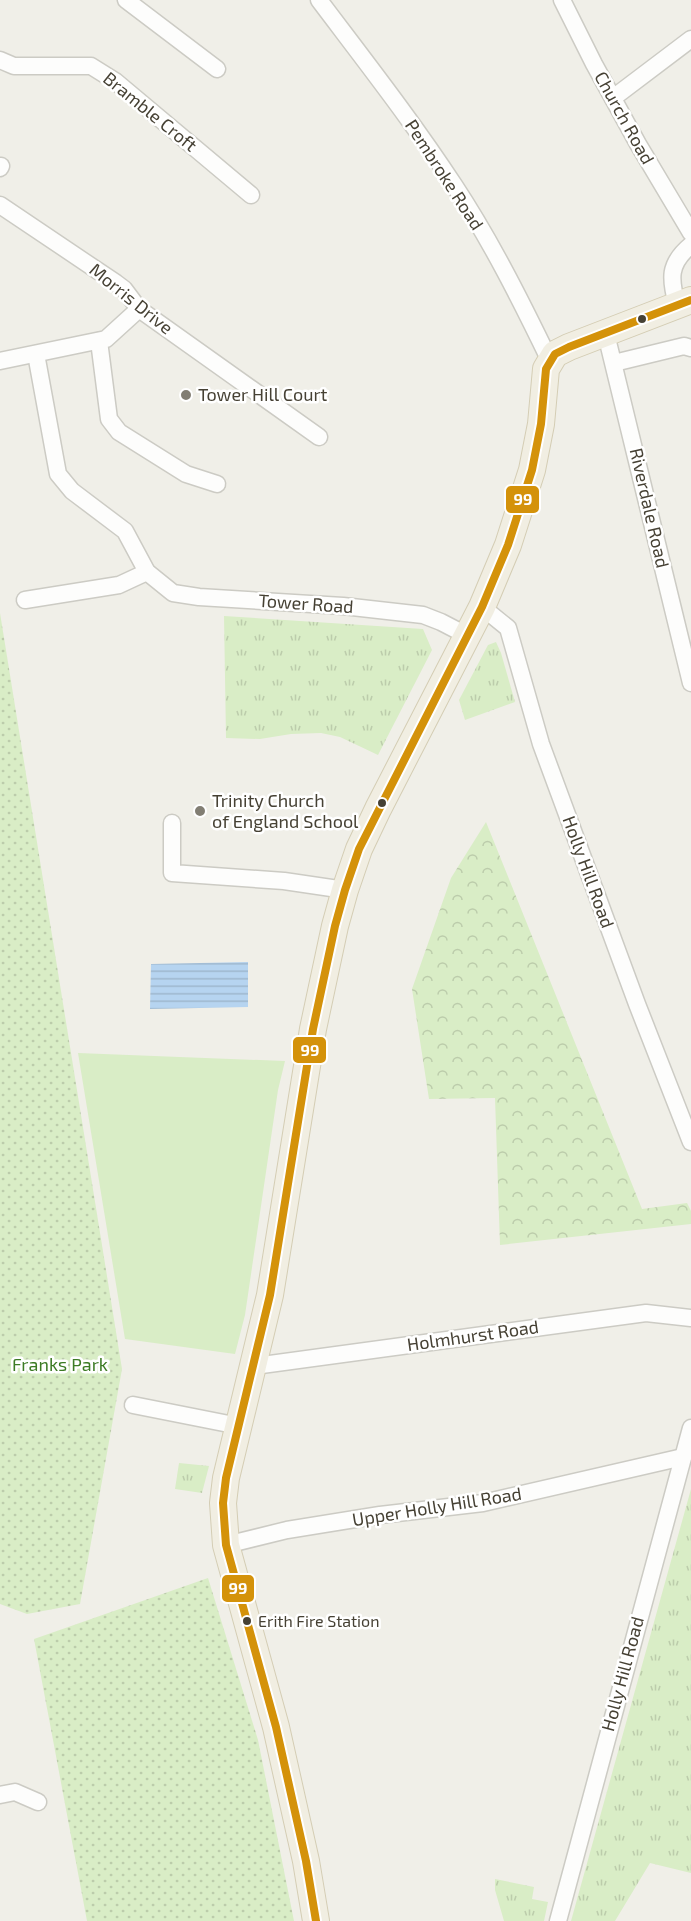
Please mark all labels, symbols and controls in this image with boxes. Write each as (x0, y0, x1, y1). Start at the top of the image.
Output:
street label: Bramble Croft (99, 67, 202, 156)
street label: Church Road (590, 67, 659, 168)
street label: Pembroke Road (401, 115, 489, 234)
street label: Morris Drive (86, 258, 178, 338)
unlabelled marker (636, 313, 648, 325)
place label: Tower Hill Court (198, 383, 328, 405)
marker: Tower Hill Court (179, 388, 193, 402)
street label: Riverdale Road (625, 446, 674, 570)
line badge: 99 (505, 485, 540, 514)
text: 99 (514, 489, 532, 508)
street label: Tower Road (258, 589, 354, 617)
place label: Trinity Church of England School (212, 789, 359, 832)
unlabelled marker (376, 797, 388, 809)
marker: Trinity Church of England School (193, 804, 207, 818)
street label: Holly Hill Road (558, 813, 619, 931)
line badge: 99 (292, 1036, 327, 1064)
text: 99 (301, 1040, 319, 1059)
street label: Holmhurst Road (406, 1315, 540, 1355)
park label: Franks Park (12, 1353, 108, 1375)
street label: Upper Holly Hill Road (351, 1482, 523, 1530)
line badge: 99 (221, 1574, 255, 1603)
text: 99 (229, 1578, 247, 1597)
place label: Erith Fire Station (258, 1611, 379, 1630)
street label: Holly Hill Road (596, 1614, 648, 1734)
marker: Erith Fire Station (241, 1615, 253, 1627)

